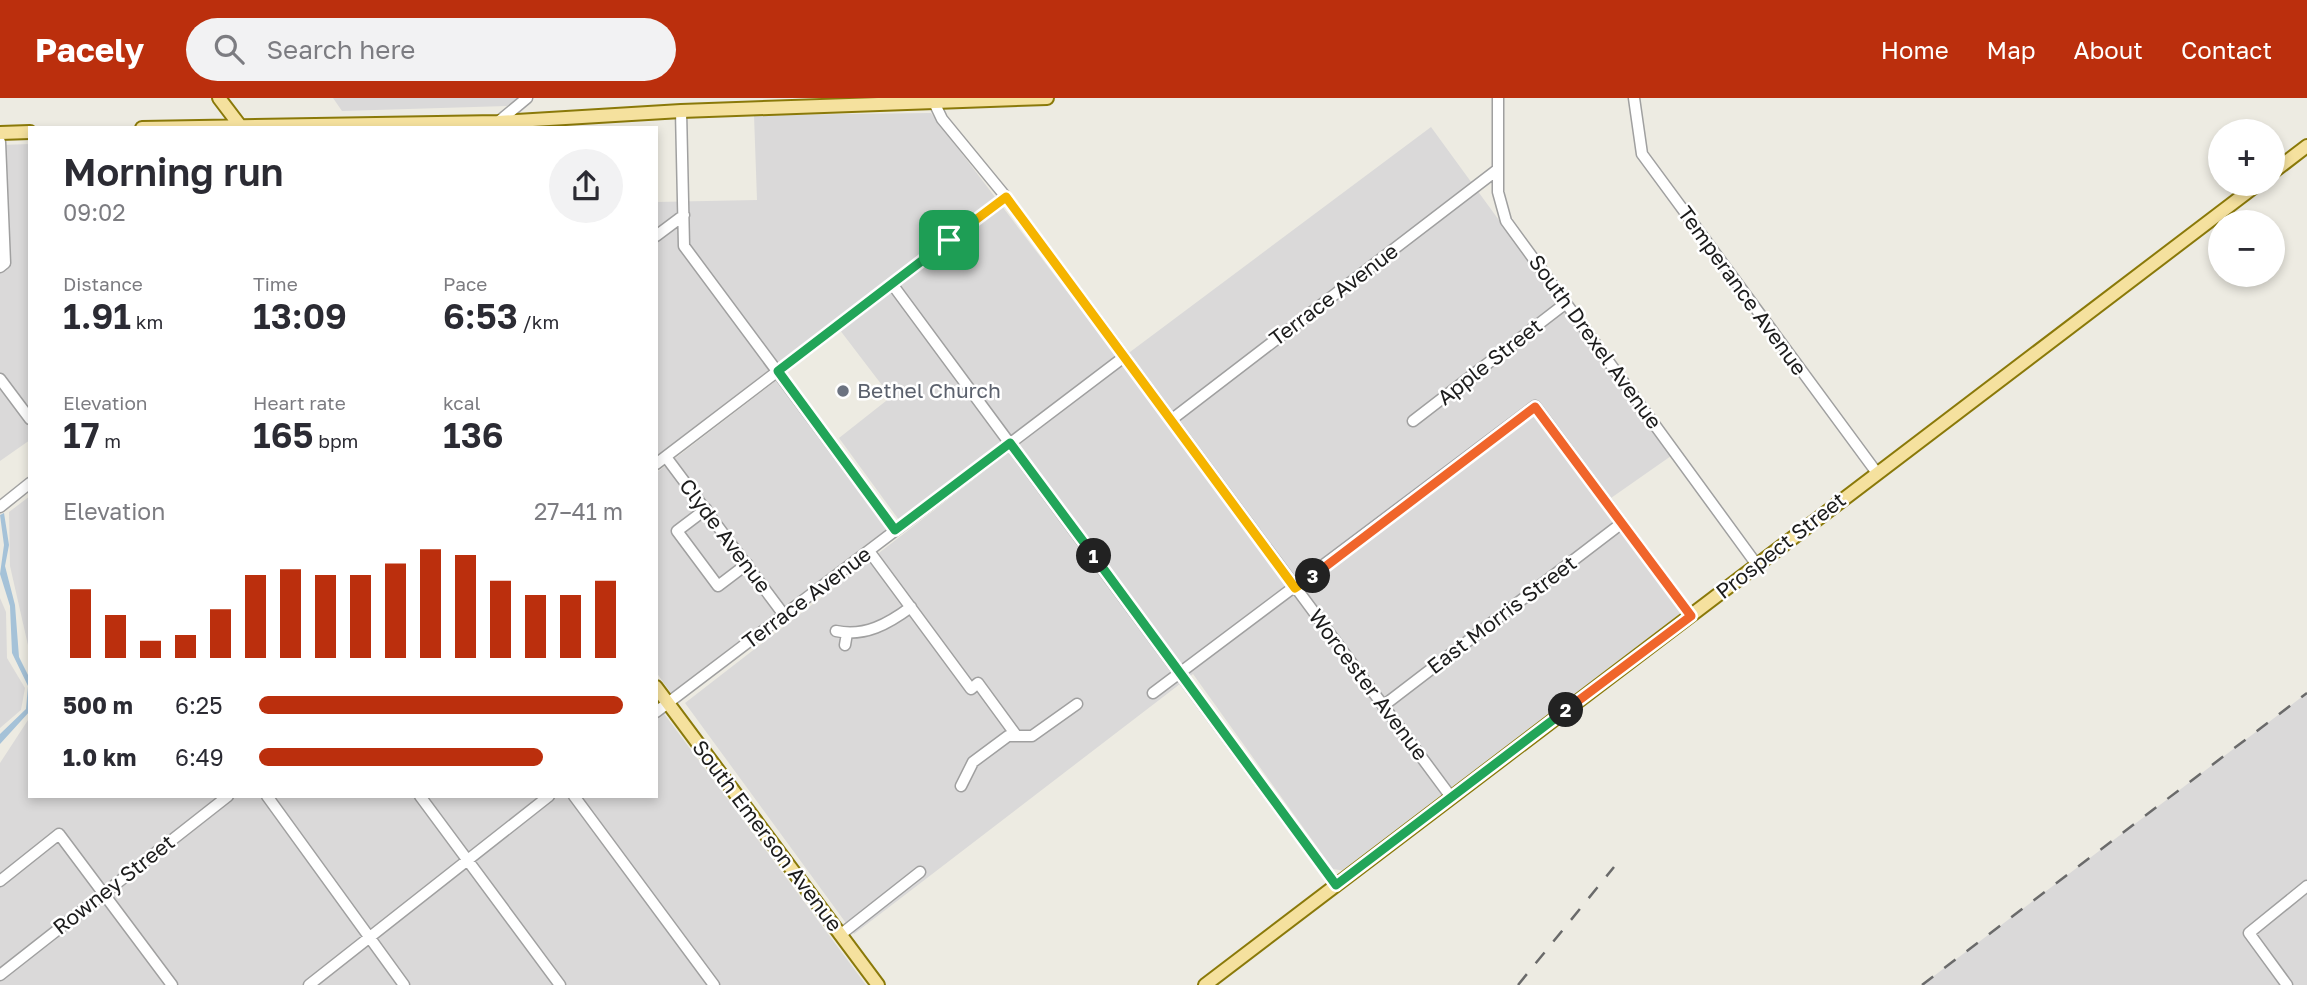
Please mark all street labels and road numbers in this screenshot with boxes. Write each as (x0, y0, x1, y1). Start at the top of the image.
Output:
street label: Temperance Avenue (1673, 201, 1813, 380)
street label: Terrace Avenue (1264, 237, 1403, 351)
street label: South Drexel Avenue (1524, 249, 1668, 434)
street label: Apple Street (1432, 312, 1547, 410)
street label: Clyde Avenue (674, 473, 777, 598)
street label: Prospect Street (1710, 486, 1851, 604)
street label: Terrace Avenue (737, 540, 876, 654)
street label: East Morris Street (1422, 550, 1581, 679)
street label: Worcester Avenue (1303, 604, 1434, 765)
street label: South Emerson Avenue (687, 734, 848, 936)
street label: Rowney Street (47, 829, 179, 940)

